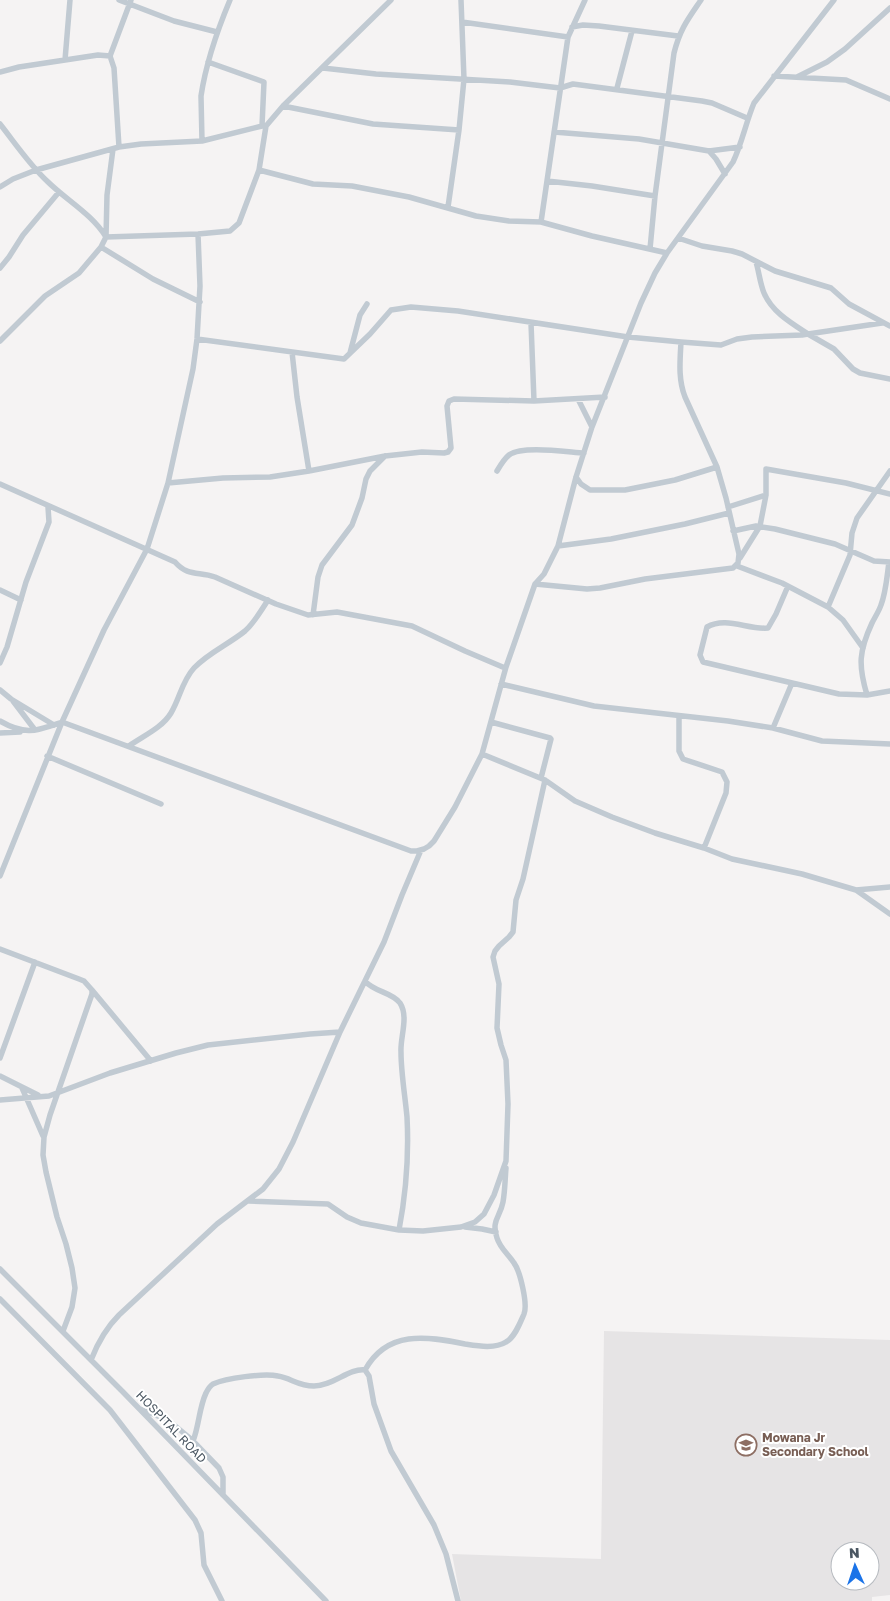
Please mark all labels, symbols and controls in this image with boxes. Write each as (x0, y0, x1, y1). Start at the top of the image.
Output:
street label: HOSPITAL ROAD (133, 1387, 210, 1466)
place label: Mowana Jr Secondary School (762, 1430, 869, 1459)
school or university icon: Mowana Jr Secondary School (734, 1433, 758, 1457)
north arrow (830, 1541, 880, 1591)
text: N (849, 1544, 860, 1561)

